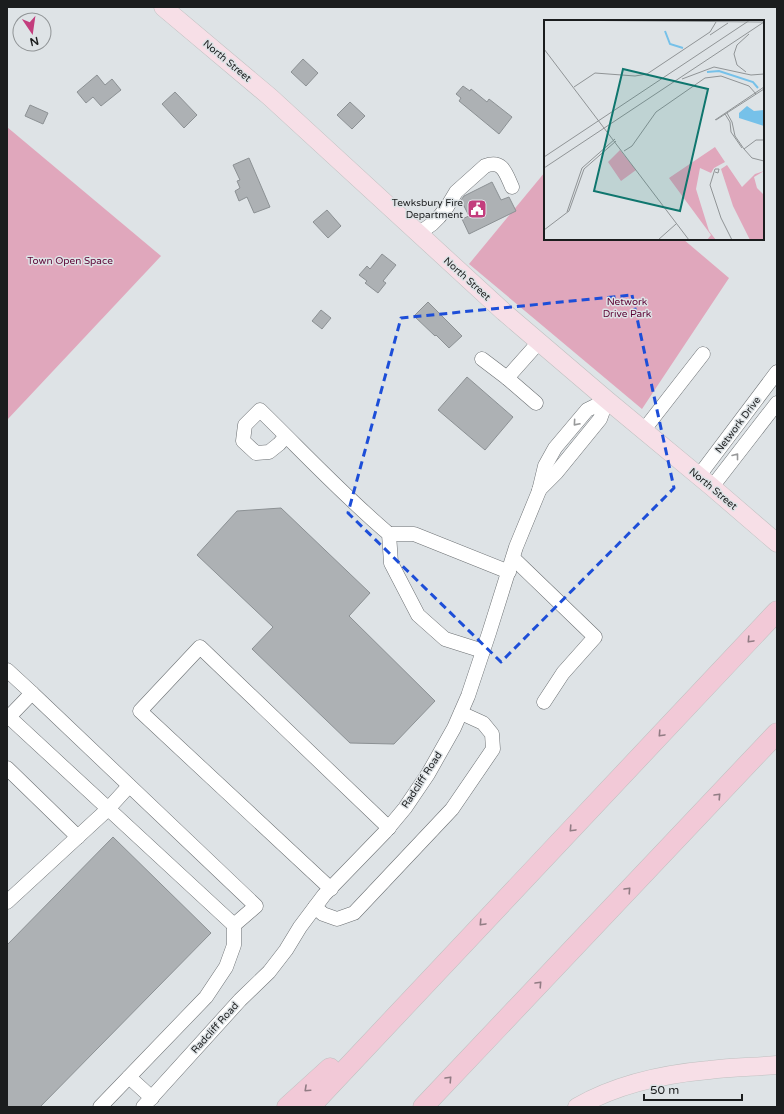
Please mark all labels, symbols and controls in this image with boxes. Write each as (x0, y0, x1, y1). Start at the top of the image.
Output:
north arrow (12, 12, 52, 52)
inset map (544, 20, 764, 240)
text: N (28, 34, 40, 49)
street label: North Street (201, 37, 254, 85)
place label: Tewksbury Fire Department (392, 197, 463, 221)
public building icon: Tewksbury Fire Department (466, 198, 488, 220)
park label: Town Open Space (27, 255, 113, 267)
street label: North Street (441, 255, 493, 303)
park label: Network Drive Park (603, 296, 652, 320)
street label: Network Drive (713, 394, 763, 456)
one-way arrow (574, 418, 581, 426)
one-way arrow (731, 454, 738, 461)
street label: North Street (687, 465, 740, 513)
one-way arrow (747, 635, 755, 643)
one-way arrow (658, 729, 666, 737)
street label: Radcliff Road (399, 750, 445, 810)
one-way arrow (713, 793, 720, 801)
one-way arrow (569, 824, 576, 832)
one-way arrow (623, 887, 631, 895)
one-way arrow (479, 918, 487, 926)
one-way arrow (534, 981, 542, 989)
street label: Radcliff Road (189, 1000, 241, 1056)
one-way arrow (445, 1076, 452, 1084)
scale bar (644, 1076, 742, 1102)
text: 50 m (650, 1083, 679, 1097)
one-way arrow (304, 1084, 312, 1092)

